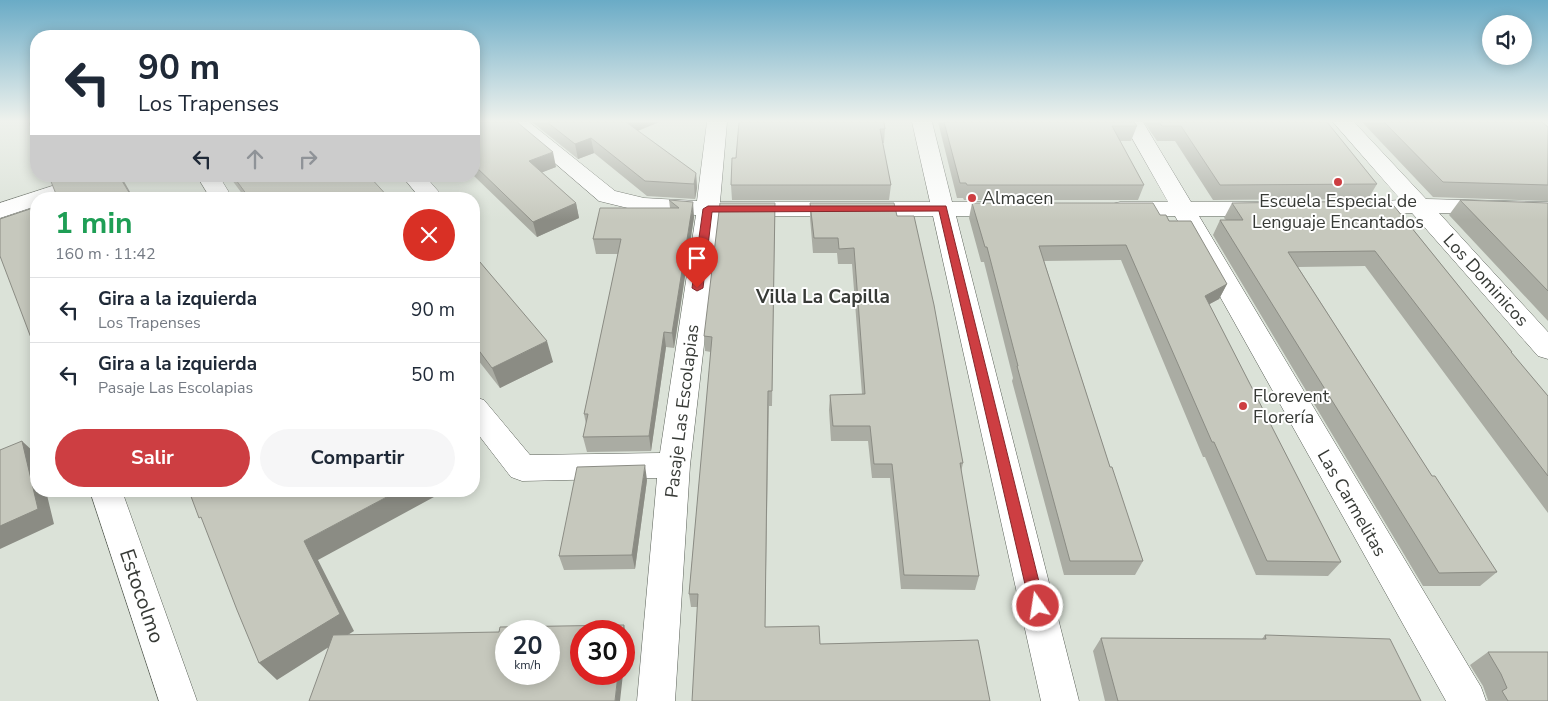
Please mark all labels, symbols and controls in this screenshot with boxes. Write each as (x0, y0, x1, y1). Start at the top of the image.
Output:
map controls (1482, 15, 1532, 65)
button: sound (1482, 15, 1532, 65)
text: 90 m (138, 44, 220, 91)
icon: left (55, 50, 120, 115)
text: Los Trapenses (138, 89, 279, 119)
icon: left (188, 145, 216, 173)
icon: ahead (241, 145, 269, 173)
icon: right (294, 145, 322, 173)
marker: Escuela Especial de Lenguaje Encantados (1332, 176, 1344, 188)
place label: Almacen (982, 186, 1053, 210)
place label: Escuela Especial de Lenguaje Encantados (1252, 189, 1424, 234)
marker: Almacen (966, 192, 978, 204)
text: 1 min (55, 203, 133, 244)
button: close (403, 209, 455, 261)
street label: Los Dominicos (1438, 228, 1534, 332)
pin (676, 237, 718, 288)
text: 160 m · 11:42 (55, 243, 156, 265)
icon: arrive (683, 244, 711, 272)
district label: Villa La Capilla (755, 284, 890, 310)
text: Gira a la izquierda (98, 286, 257, 312)
icon: left (55, 296, 83, 324)
text: 90 m (411, 297, 455, 323)
text: Los Trapenses (98, 312, 201, 334)
street label: Pasaje Las Escolapias (659, 323, 705, 499)
text: Gira a la izquierda (98, 351, 257, 377)
icon: left (55, 361, 83, 389)
text: 50 m (411, 362, 455, 388)
text: Pasaje Las Escolapias (98, 377, 253, 399)
place label: Florevent Florería (1253, 384, 1330, 429)
marker: Florevent Florería (1237, 400, 1249, 412)
button: Salir (55, 429, 250, 487)
button: Compartir (260, 429, 455, 487)
street label: Las Carmelitas (1312, 445, 1392, 561)
street label: Estocolmo (113, 545, 171, 647)
position arrow (1011, 579, 1063, 631)
speed limit sign: 30 (570, 620, 635, 685)
text: 20 (512, 629, 543, 663)
text: km/h (514, 657, 541, 673)

